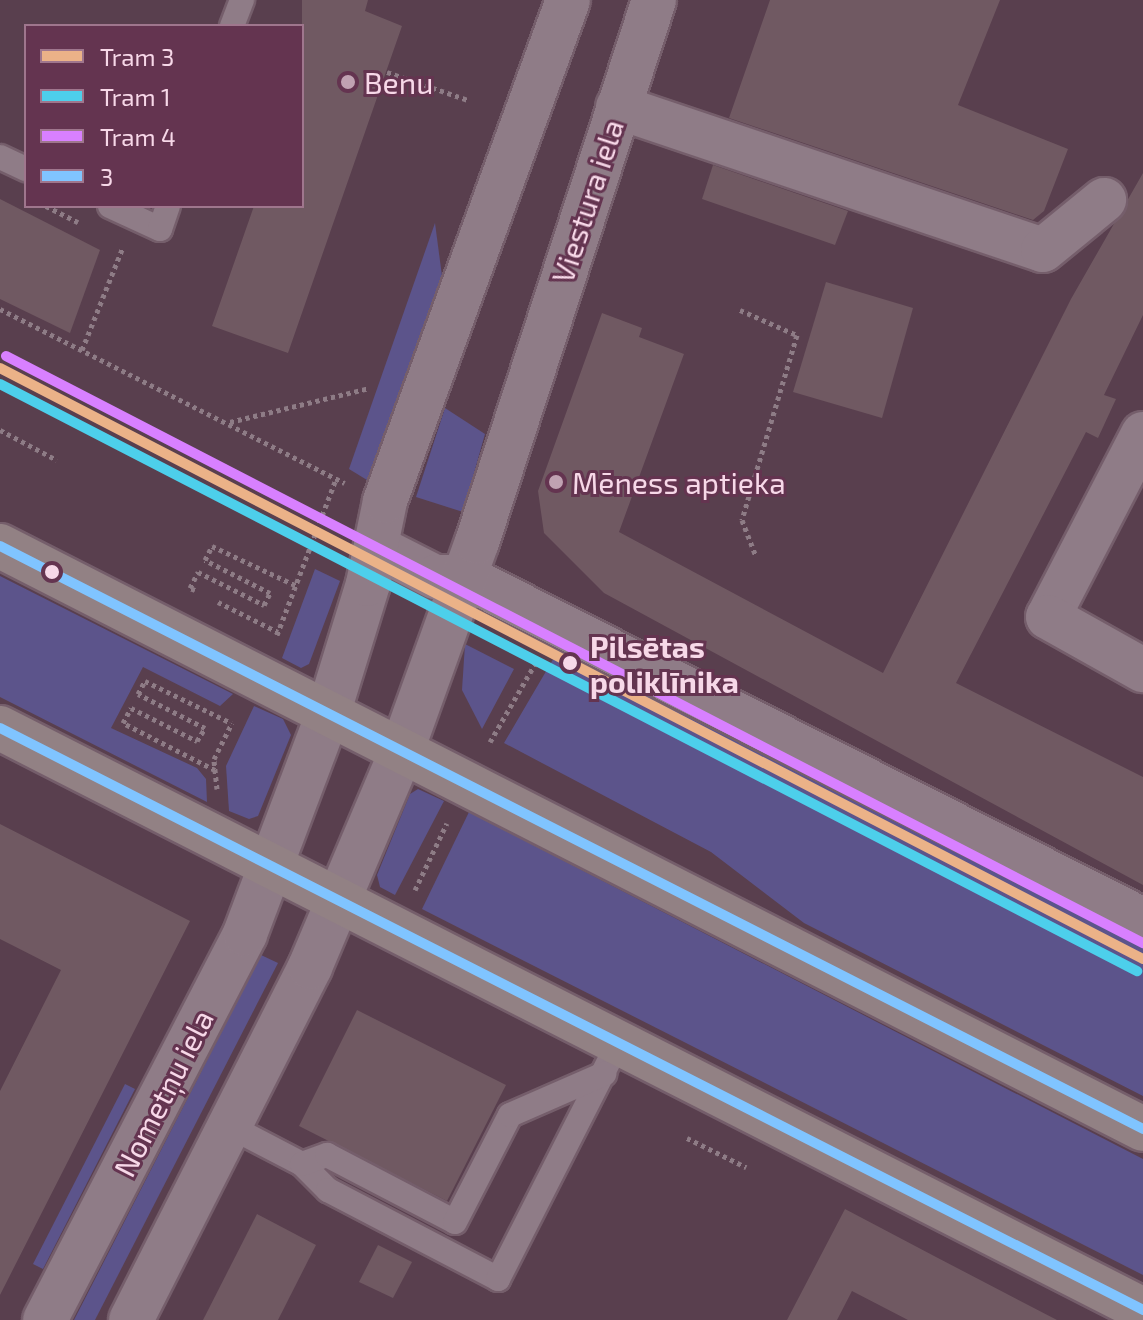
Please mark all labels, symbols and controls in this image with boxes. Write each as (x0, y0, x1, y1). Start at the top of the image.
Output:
legend (24, 24, 304, 208)
text: Tram 3 (100, 42, 174, 71)
place label: Benu (364, 64, 433, 100)
marker: Benu (339, 73, 357, 91)
text: Tram 1 (100, 82, 170, 111)
street label: Viestura iela (544, 115, 630, 287)
text: Tram 4 (100, 122, 176, 151)
text: 3 (100, 162, 113, 191)
place label: Mēness aptieka (572, 464, 786, 500)
marker: Mēness aptieka (547, 473, 565, 491)
unlabelled marker (44, 564, 60, 580)
place label: Pilsētas poliklīnika (590, 628, 739, 698)
marker: Pilsētas poliklīnika (557, 650, 583, 676)
street label: Nometņu iela (106, 1004, 220, 1182)

